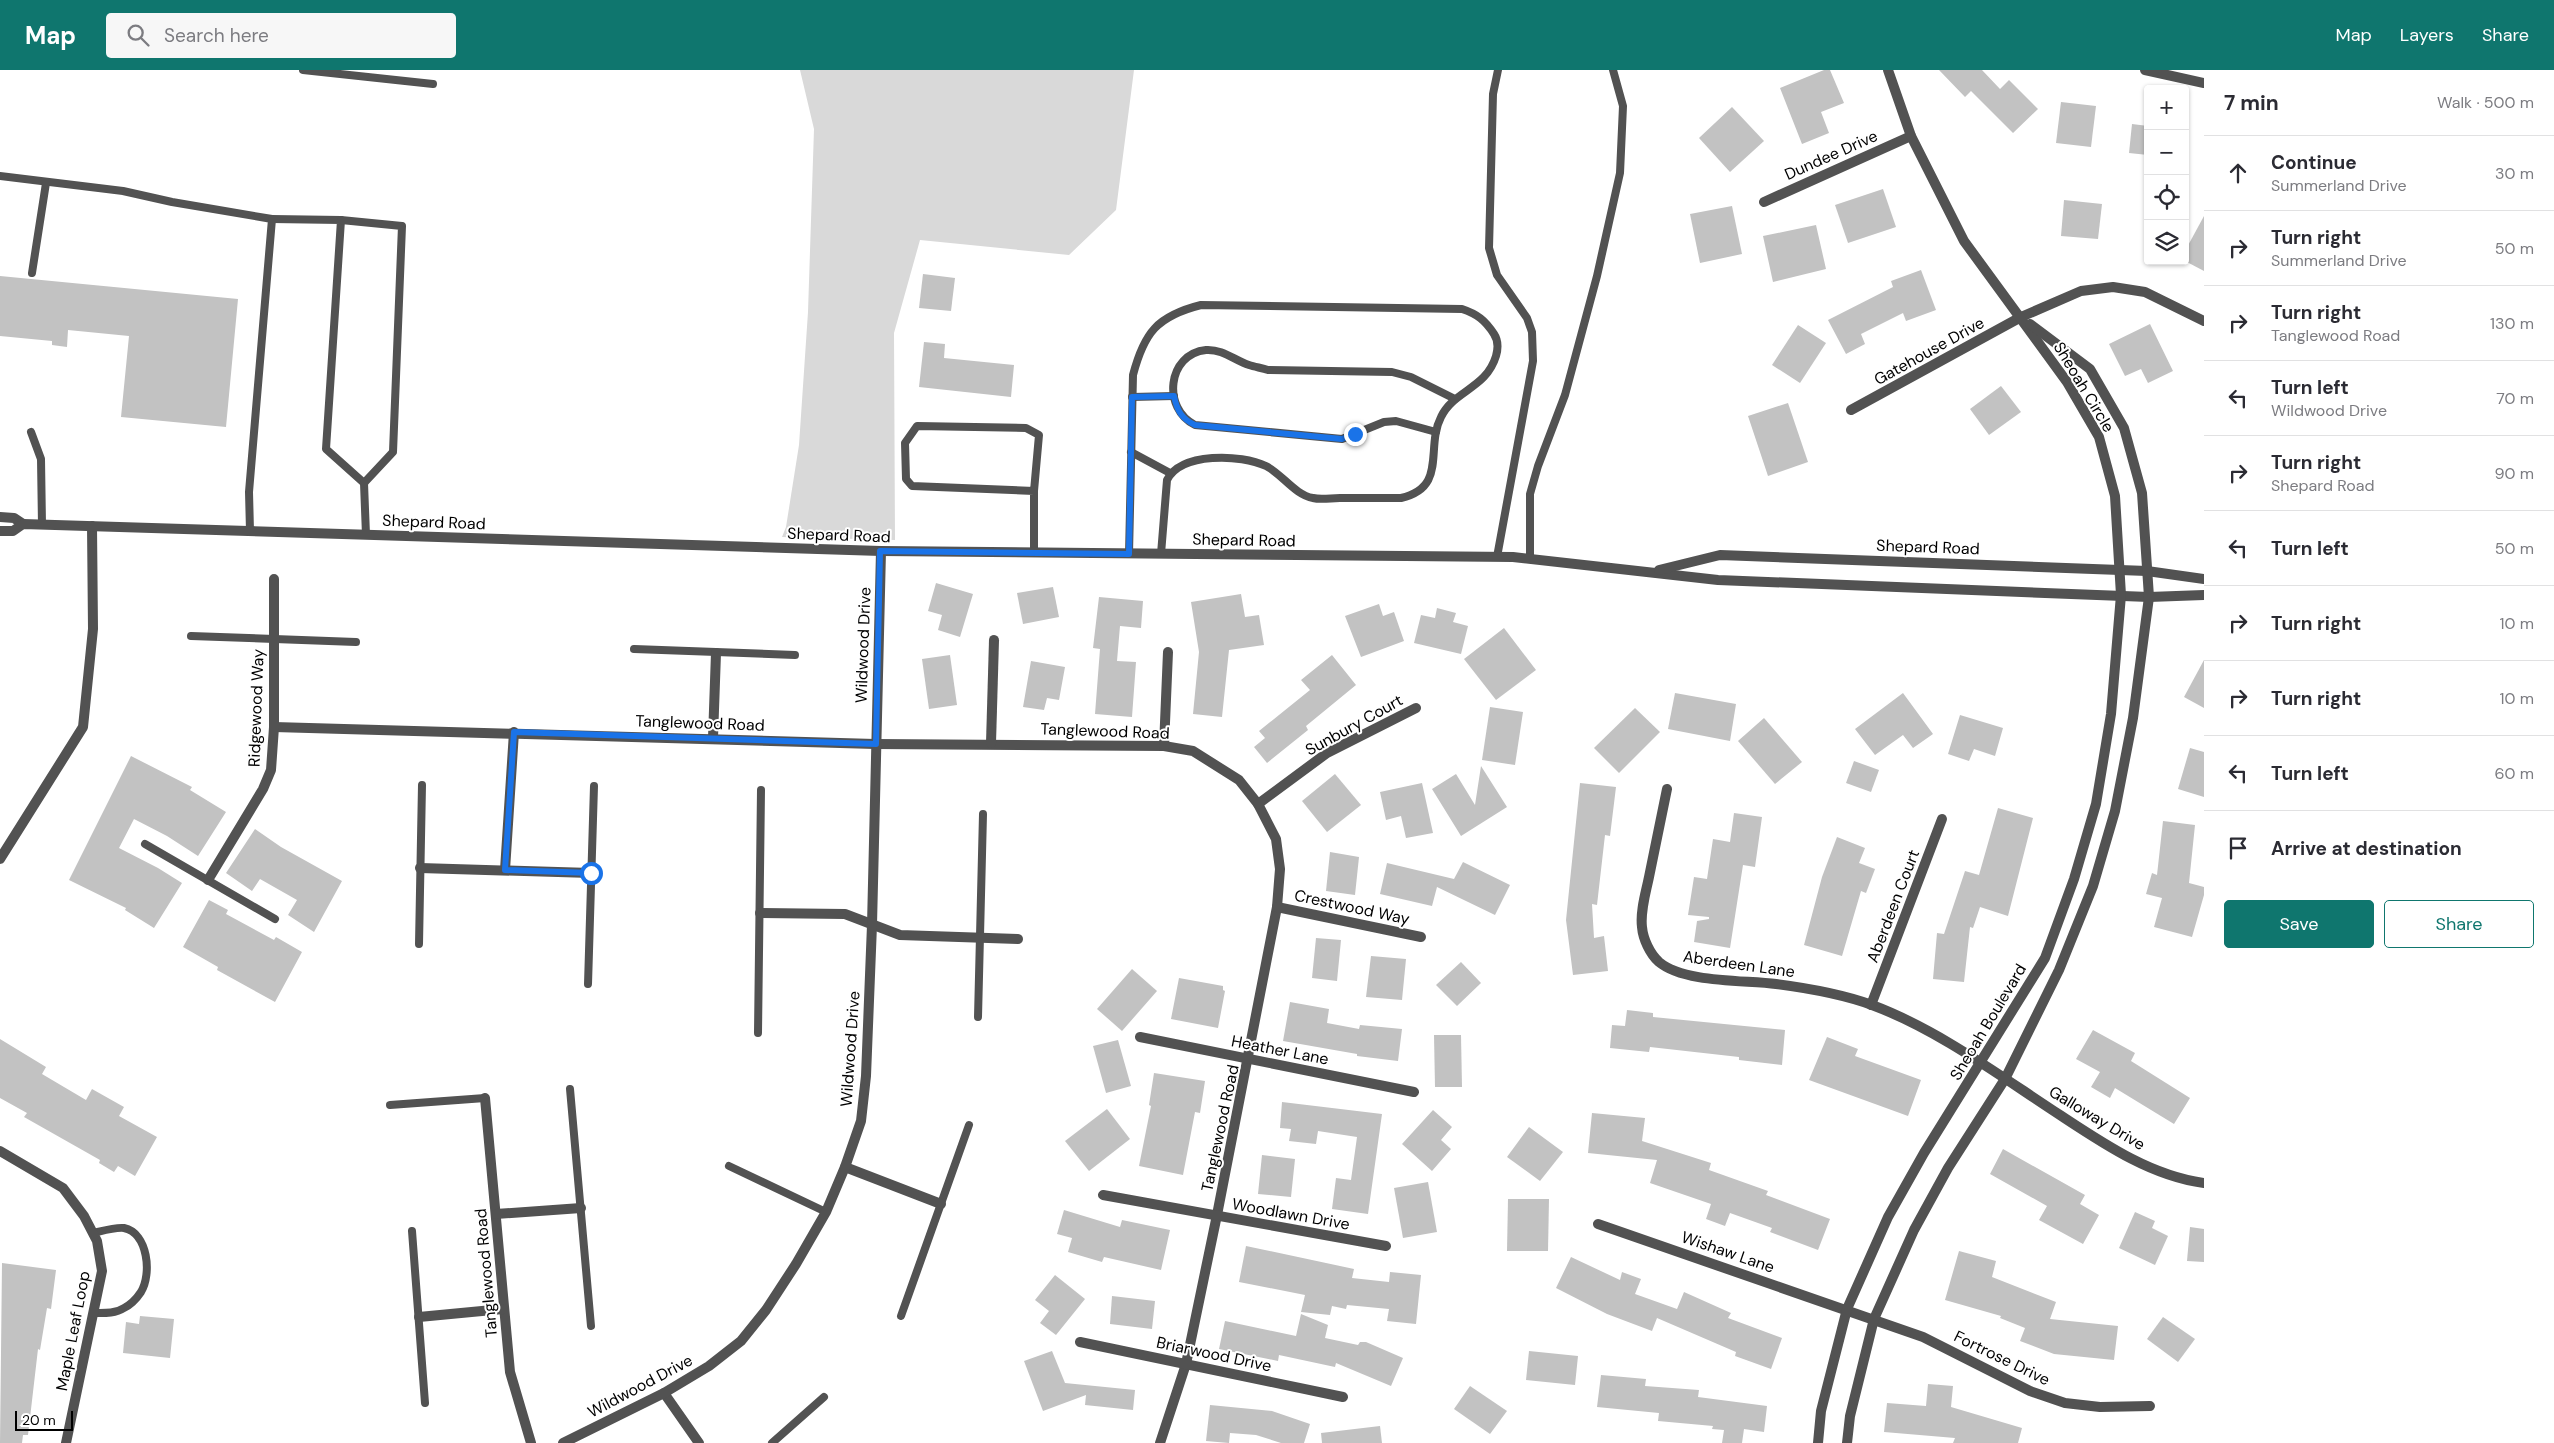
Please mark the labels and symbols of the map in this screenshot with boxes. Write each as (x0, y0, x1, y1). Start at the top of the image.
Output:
street label: Dundee Drive (1781, 125, 1881, 185)
street label: Gatehouse Drive (1870, 312, 1988, 390)
street label: Sheoah Circle (2049, 338, 2119, 436)
route end (1344, 423, 1367, 446)
street label: Shepard Road (382, 510, 486, 534)
street label: Shepard Road (787, 523, 891, 547)
street label: Shepard Road (1192, 529, 1296, 551)
street label: Shepard Road (1876, 535, 1980, 559)
street label: Wildwood Drive (850, 587, 876, 703)
street label: Ridgewood Way (243, 649, 269, 767)
street label: Sunbury Court (1302, 690, 1406, 760)
street label: Tanglewood Road (635, 710, 765, 736)
street label: Tanglewood Road (1040, 718, 1170, 744)
street label: Aberdeen Court (1862, 847, 1924, 965)
route start (580, 862, 603, 885)
street label: Crestwood Way (1292, 885, 1412, 929)
street label: Aberdeen Lane (1682, 946, 1796, 982)
street label: Sheoah Boulevard (1945, 960, 2031, 1084)
street label: Wildwood Drive (835, 990, 865, 1108)
street label: Heather Lane (1230, 1030, 1330, 1070)
street label: Tanglewood Road (1196, 1063, 1244, 1193)
street label: Galloway Drive (2045, 1081, 2149, 1155)
street label: Woodlawn Drive (1230, 1193, 1352, 1235)
street label: Tanglewood Road (470, 1208, 502, 1338)
street label: Wishaw Lane (1679, 1226, 1777, 1278)
street label: Maple Leaf Loop (51, 1269, 95, 1393)
street label: Fortrose Drive (1951, 1326, 2053, 1390)
street label: Briarwood Drive (1155, 1332, 1273, 1376)
street label: Wildwood Drive (584, 1350, 696, 1422)
scale bar (15, 1408, 72, 1431)

